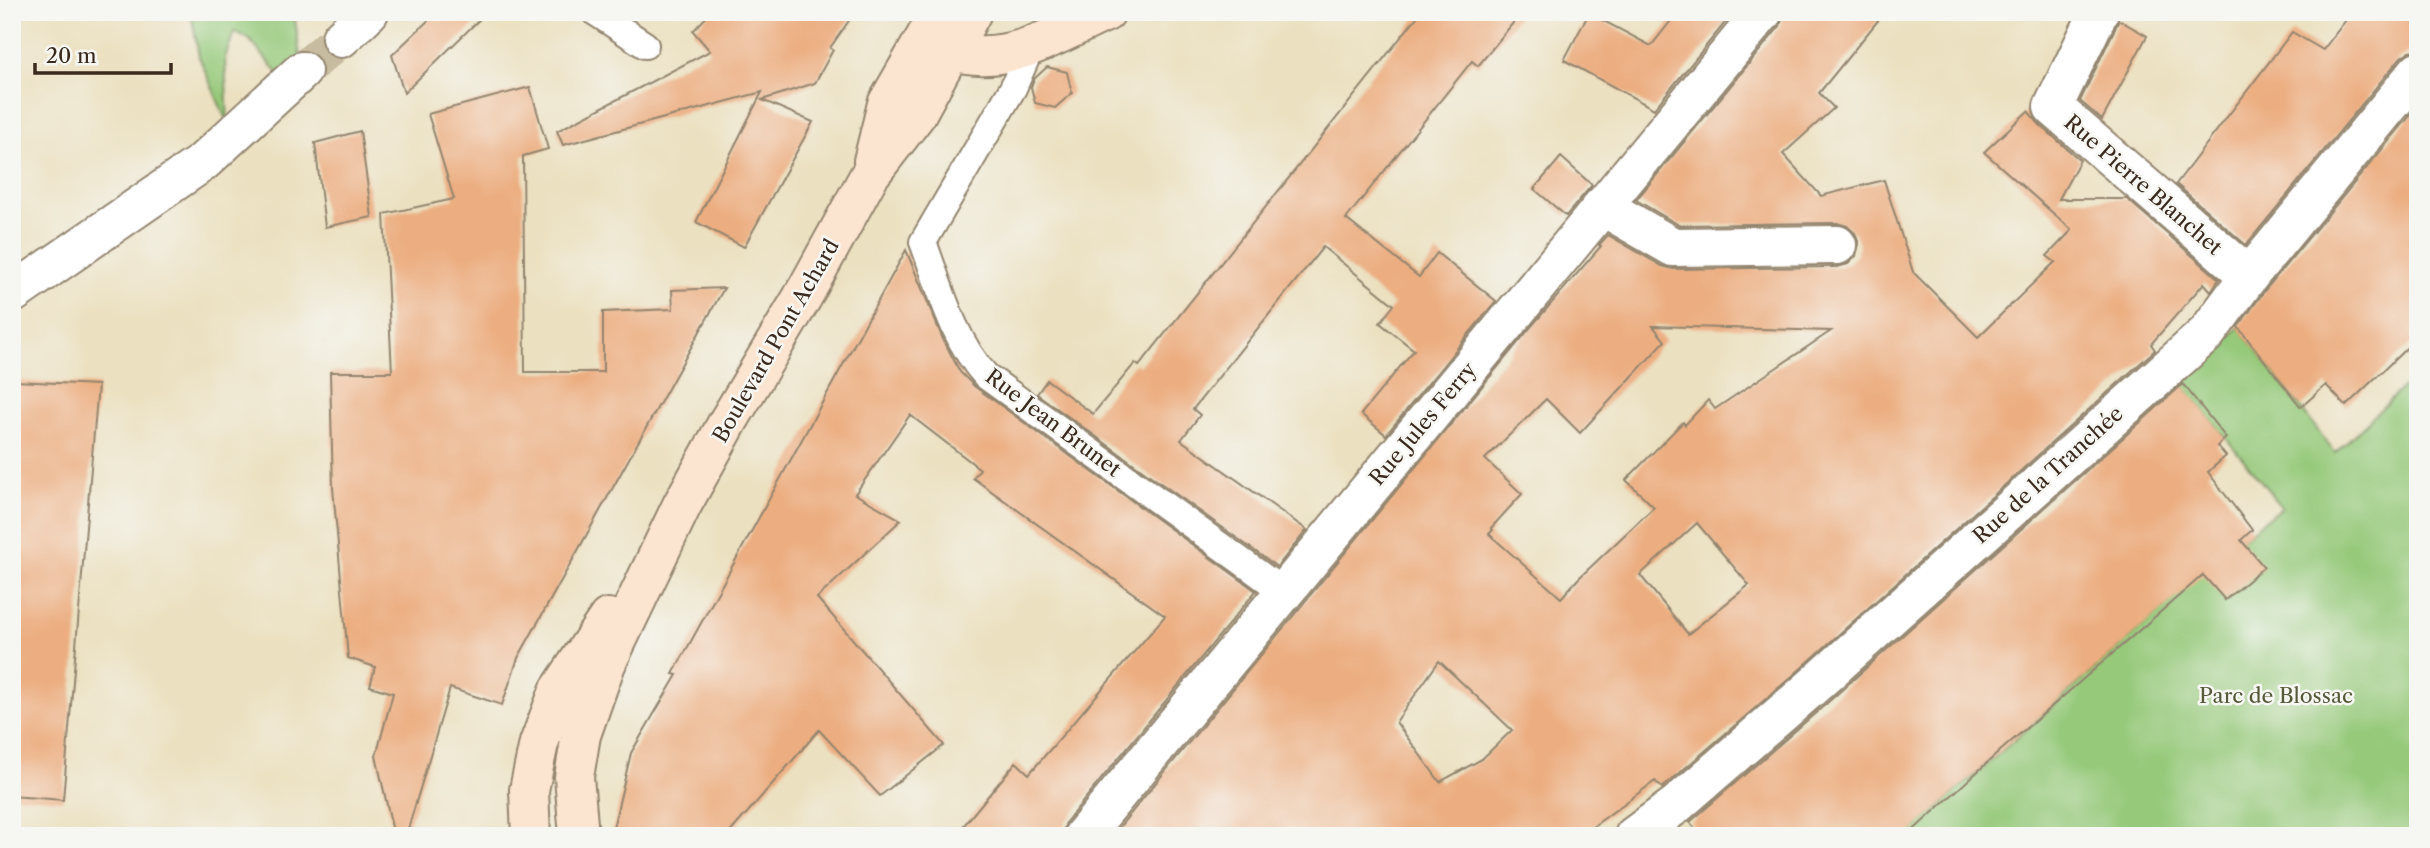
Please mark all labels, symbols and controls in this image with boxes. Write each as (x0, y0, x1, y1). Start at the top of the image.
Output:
scale bar (35, 32, 172, 76)
text: 20 m (46, 43, 97, 68)
street label: Rue Pierre Blanchet (2059, 109, 2228, 260)
street label: Boulevard Pont Achard (707, 235, 844, 447)
street label: Rue Jules Ferry (1364, 357, 1481, 490)
street label: Rue Jean Brunet (981, 364, 1126, 482)
street label: Rue de la Tranchée (1968, 401, 2128, 548)
park label: Parc de Blossac (2199, 683, 2353, 708)

